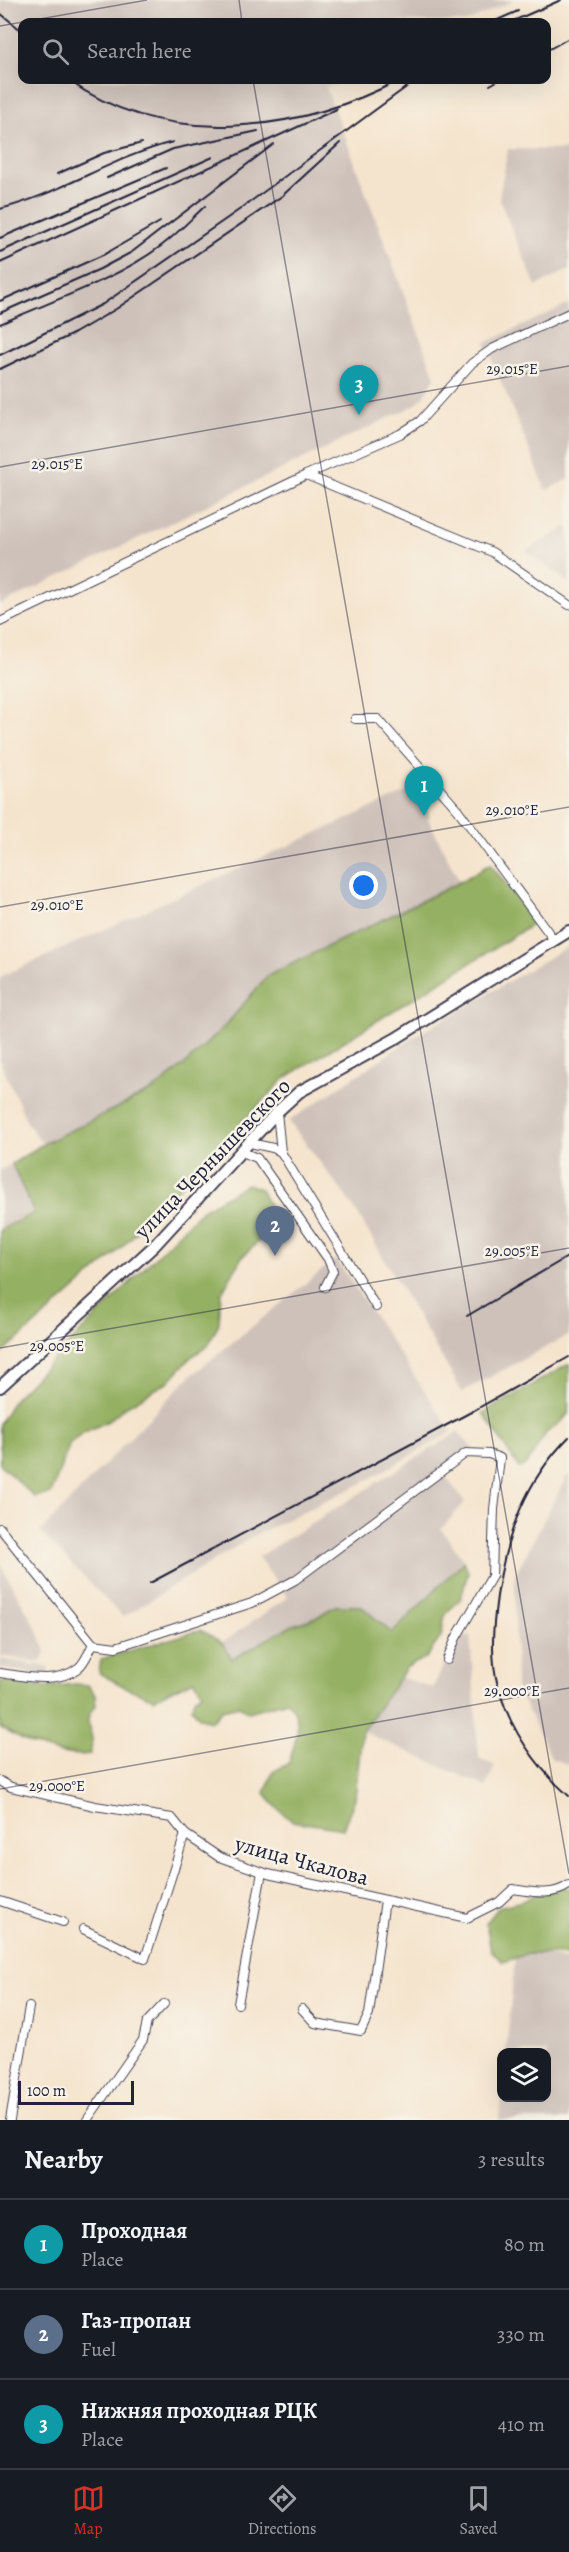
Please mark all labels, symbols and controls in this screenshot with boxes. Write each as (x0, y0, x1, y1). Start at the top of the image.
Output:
search box (18, 18, 551, 84)
icon: search (39, 35, 72, 68)
text: Search here (87, 36, 192, 66)
text: 29.015°E (486, 359, 538, 379)
pin: 3 (340, 366, 378, 415)
text: 29.015°E (31, 454, 83, 474)
pin: 1 (404, 766, 444, 816)
text: 29.010°E (485, 800, 539, 820)
your location (349, 871, 378, 900)
text: 29.010°E (30, 895, 84, 915)
street label: улица Чернышевского (127, 1072, 297, 1246)
pin: 2 (256, 1206, 294, 1256)
text: 29.005°E (485, 1241, 539, 1261)
text: 29.005°E (30, 1336, 84, 1356)
text: 29.000°E (484, 1681, 540, 1701)
text: 29.000°E (29, 1776, 85, 1796)
street label: улица Чкалова (231, 1828, 373, 1893)
map controls (497, 2048, 551, 2102)
button: layers (497, 2048, 551, 2102)
scale bar (18, 2078, 134, 2106)
text: 100 m (27, 2080, 66, 2102)
text: Nearby (24, 2142, 103, 2177)
text: 3 results (478, 2146, 545, 2173)
text: Проходная (81, 2216, 187, 2246)
text: 1 (40, 2231, 47, 2258)
text: 80 m (504, 2231, 545, 2258)
text: Place (81, 2246, 123, 2273)
text: Газ-пропан (81, 2306, 191, 2336)
text: 2 (39, 2321, 48, 2348)
text: 330 m (497, 2321, 545, 2348)
text: Fuel (81, 2336, 116, 2363)
text: Нижняя проходная РЦК (81, 2396, 317, 2426)
text: 3 (39, 2411, 48, 2438)
text: 410 m (498, 2411, 545, 2438)
text: Place (81, 2426, 123, 2453)
tab: Map (72, 2482, 105, 2540)
tab: Directions (248, 2482, 316, 2540)
tab: Saved (459, 2482, 497, 2540)

